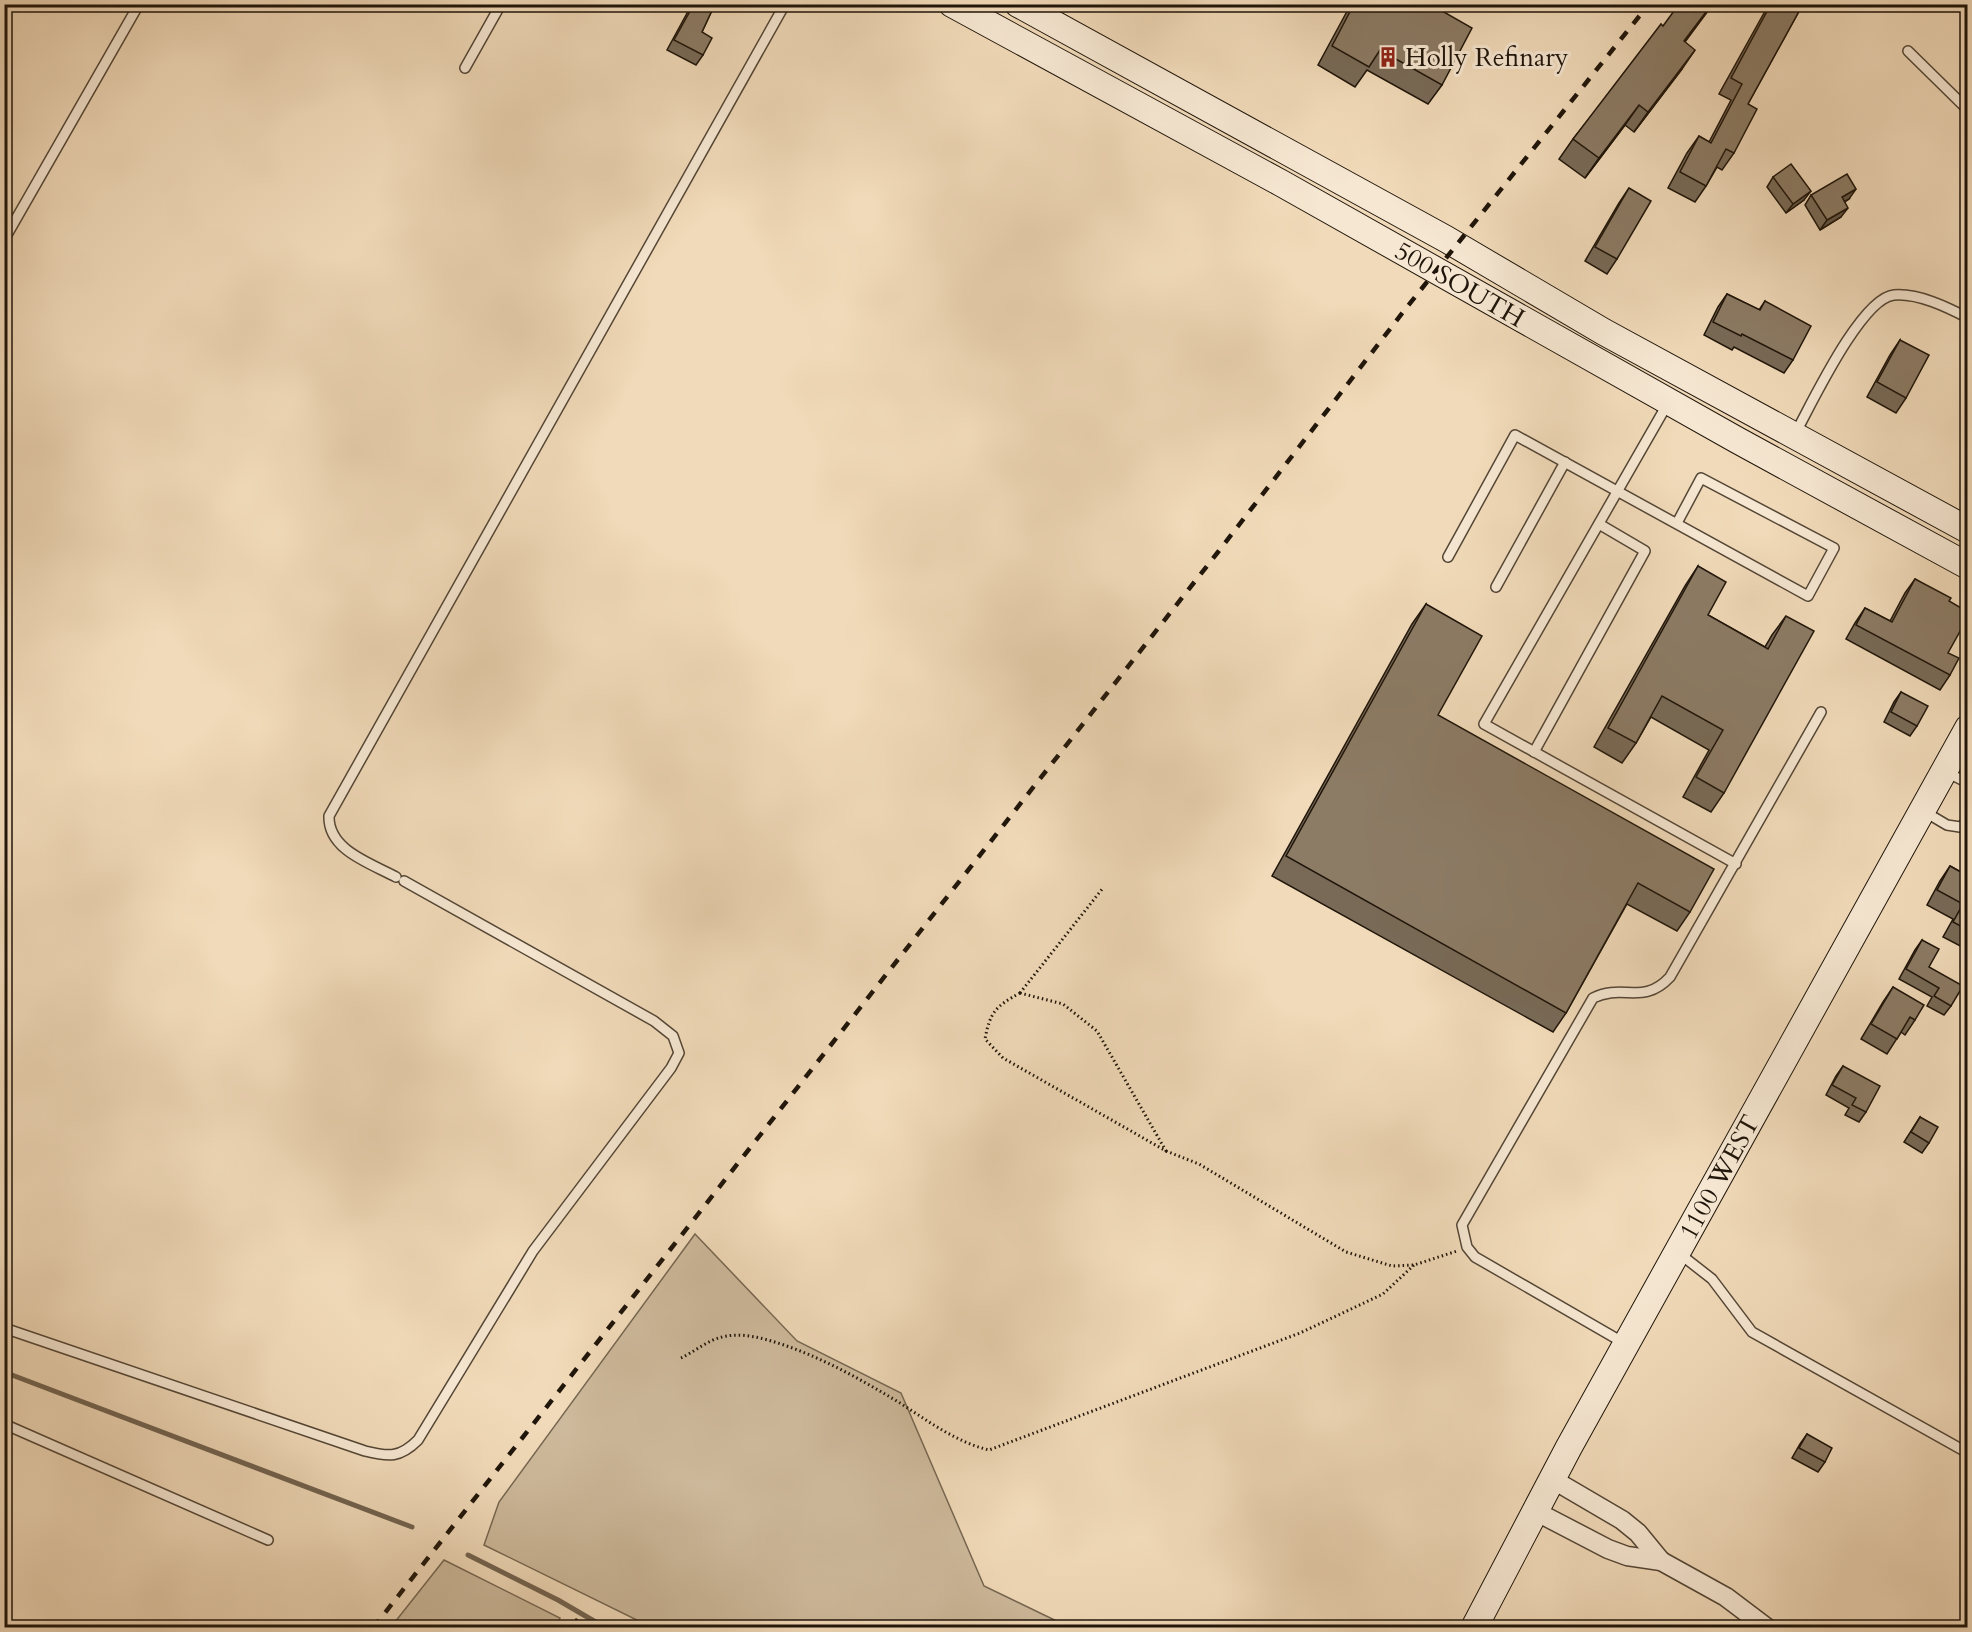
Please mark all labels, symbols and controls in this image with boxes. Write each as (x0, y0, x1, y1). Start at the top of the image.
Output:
place label: Holly Refinary (1405, 40, 1569, 75)
building icon: Holly Refinary (1376, 45, 1400, 69)
street label: 500 SOUTH (1388, 233, 1531, 336)
street label: 1100 WEST (1671, 1109, 1768, 1246)

